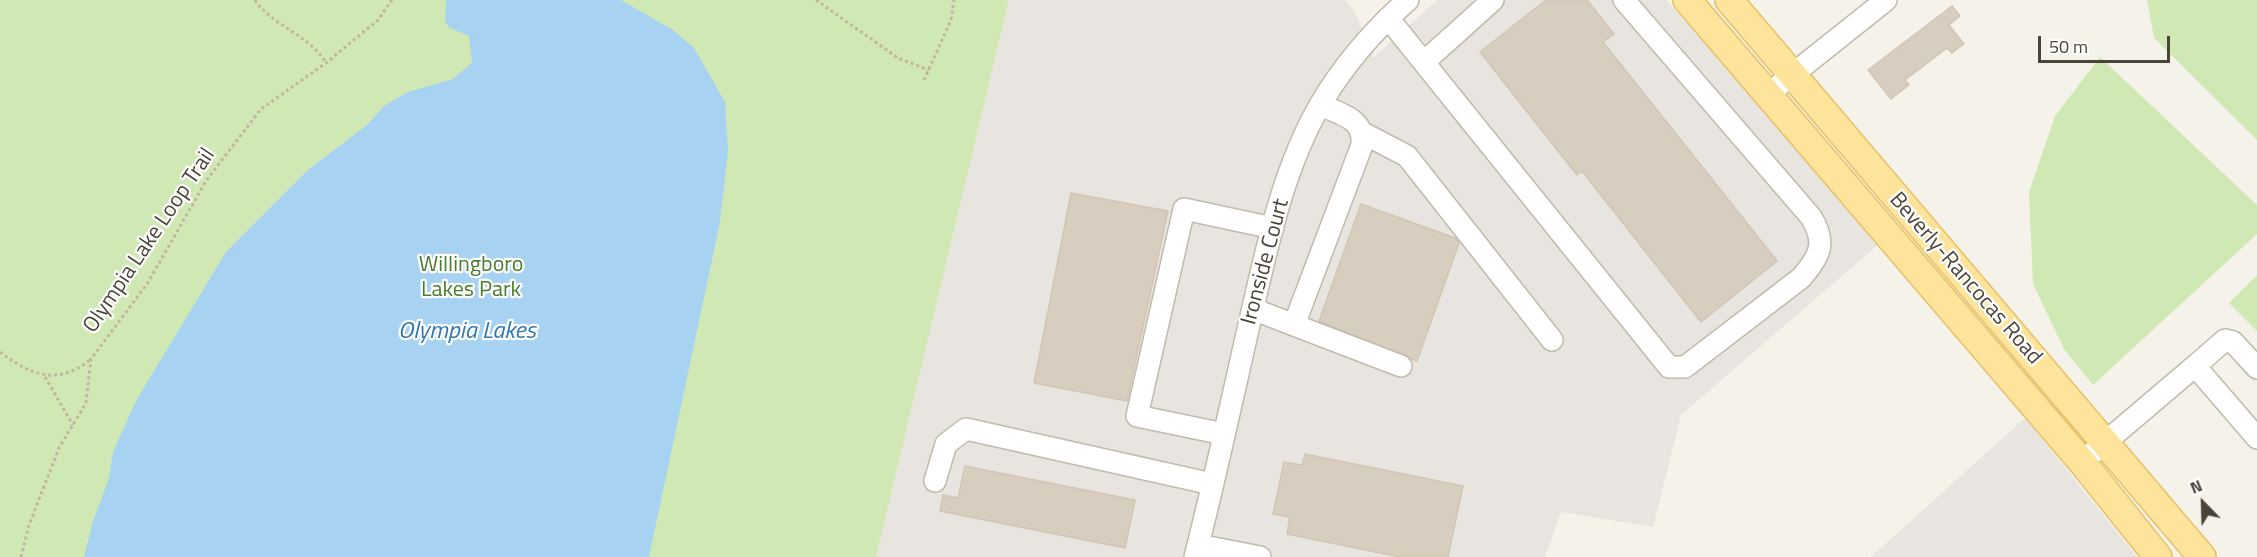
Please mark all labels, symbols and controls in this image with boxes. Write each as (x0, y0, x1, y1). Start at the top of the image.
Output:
scale bar (2041, 24, 2173, 62)
text: 50 m (2049, 33, 2088, 60)
street label: Olympia Lake Loop Trail (78, 144, 222, 338)
street label: Beverly-Rancocas Road (1883, 188, 2047, 370)
street label: Ironside Court (1237, 196, 1295, 328)
park label: Willingboro Lakes Park (419, 253, 523, 304)
water label: Olympia Lakes (398, 318, 536, 346)
north arrow (2173, 473, 2233, 533)
text: N (2186, 473, 2206, 500)

